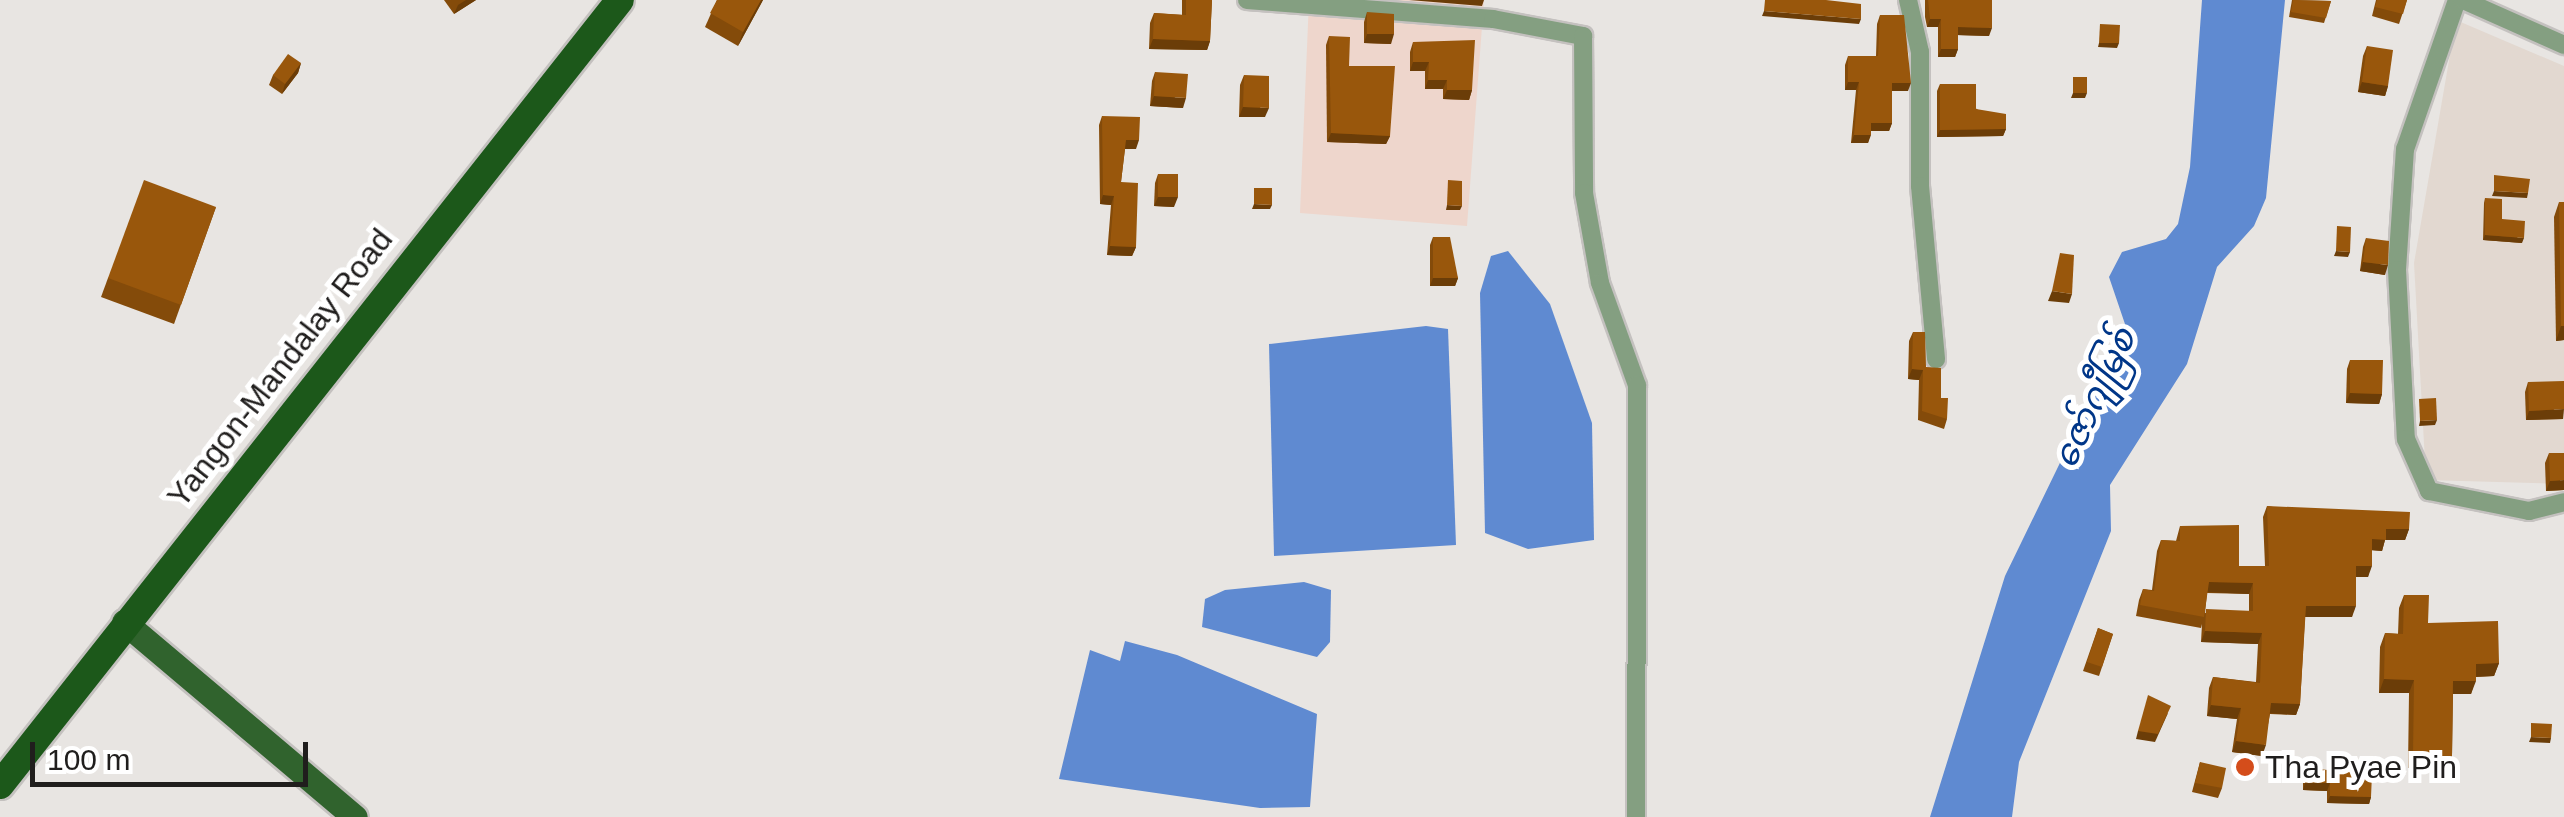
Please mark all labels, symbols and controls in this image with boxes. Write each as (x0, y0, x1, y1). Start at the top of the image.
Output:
street label: Yangon-Mandalay Road (159, 221, 401, 515)
water label: ဇော်ဂျီမြစ် (2043, 322, 2145, 474)
scale bar (35, 722, 312, 784)
text: 100 m (47, 743, 130, 776)
place label: Tha Pyae Pin (2265, 748, 2457, 786)
marker: Tha Pyae Pin (2234, 756, 2256, 778)

